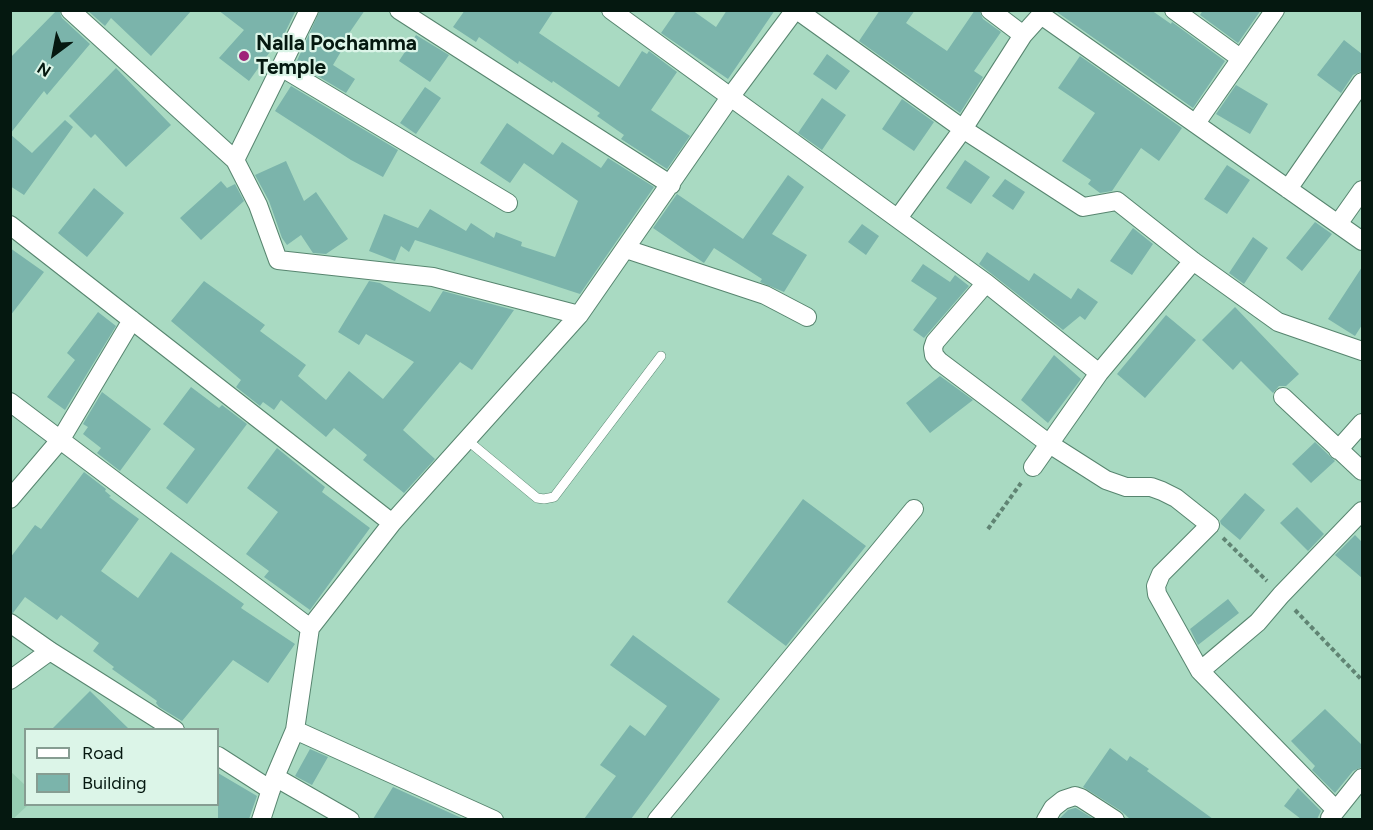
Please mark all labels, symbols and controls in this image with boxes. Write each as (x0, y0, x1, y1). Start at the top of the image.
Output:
north arrow (24, 24, 84, 84)
place label: Nalla Pochamma Temple (256, 31, 417, 81)
marker: Nalla Pochamma Temple (237, 49, 251, 63)
text: N (34, 58, 54, 81)
legend (24, 728, 219, 806)
text: Road (82, 742, 123, 764)
text: Building (82, 772, 147, 794)

